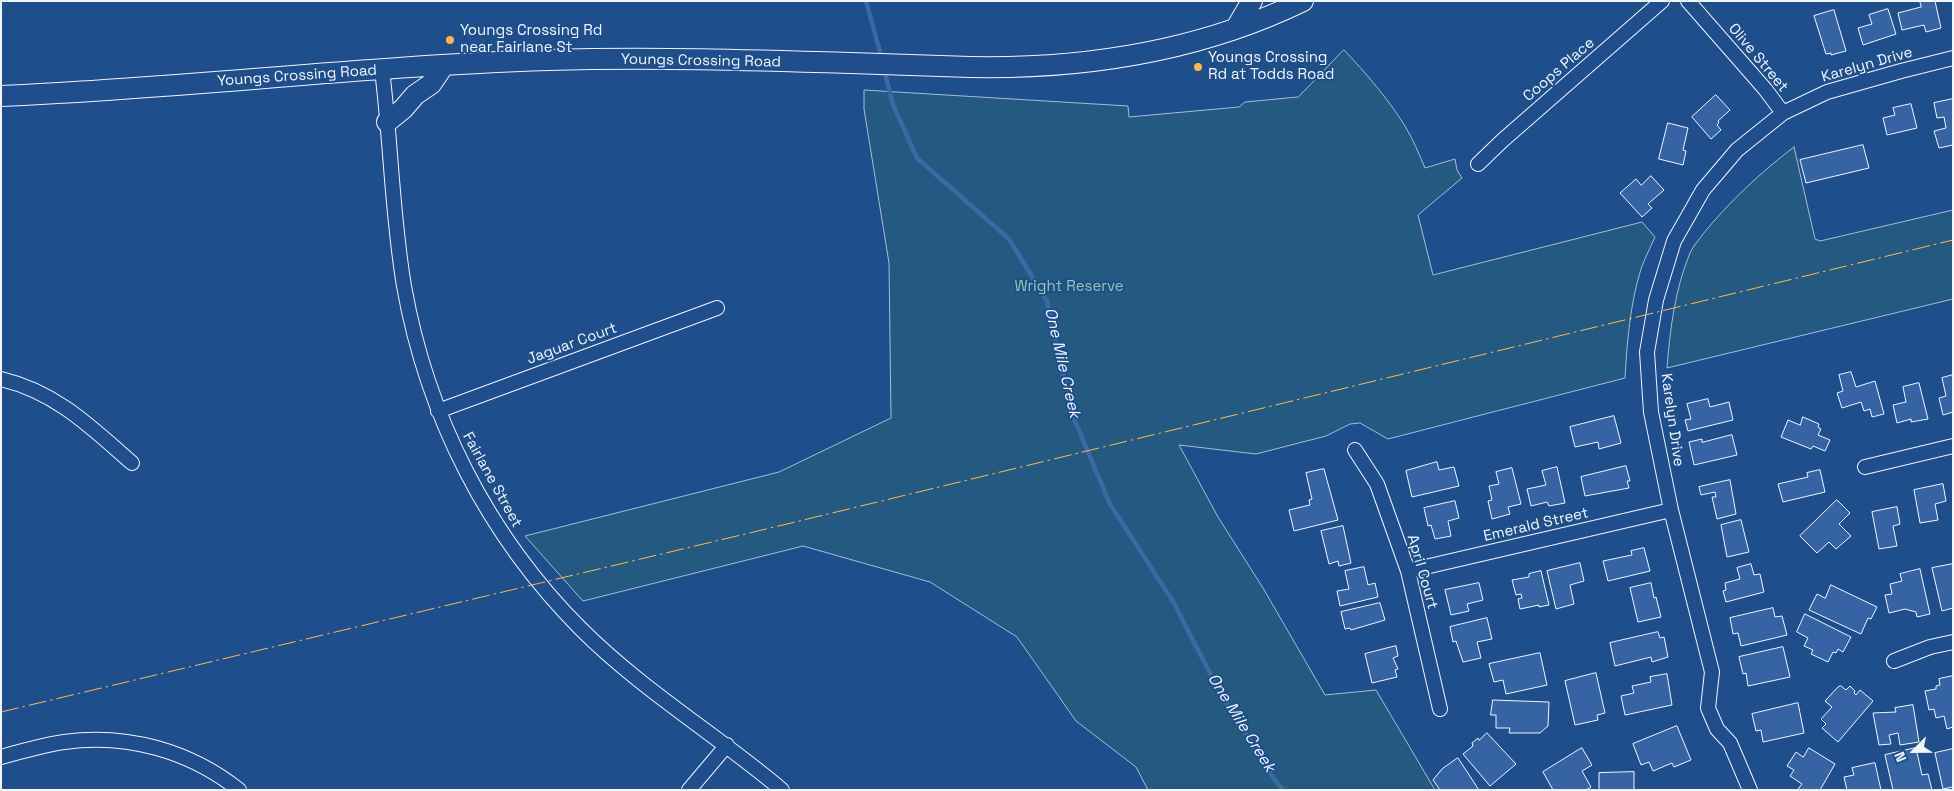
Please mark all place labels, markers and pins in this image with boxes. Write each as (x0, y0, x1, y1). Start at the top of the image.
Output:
place label: Youngs Crossing Rd near Fairlane St (460, 22, 602, 57)
marker: Youngs Crossing Rd near Fairlane St (444, 34, 456, 46)
place label: Youngs Crossing Rd at Todds Road (1208, 49, 1334, 84)
marker: Youngs Crossing Rd at Todds Road (1192, 61, 1204, 73)

